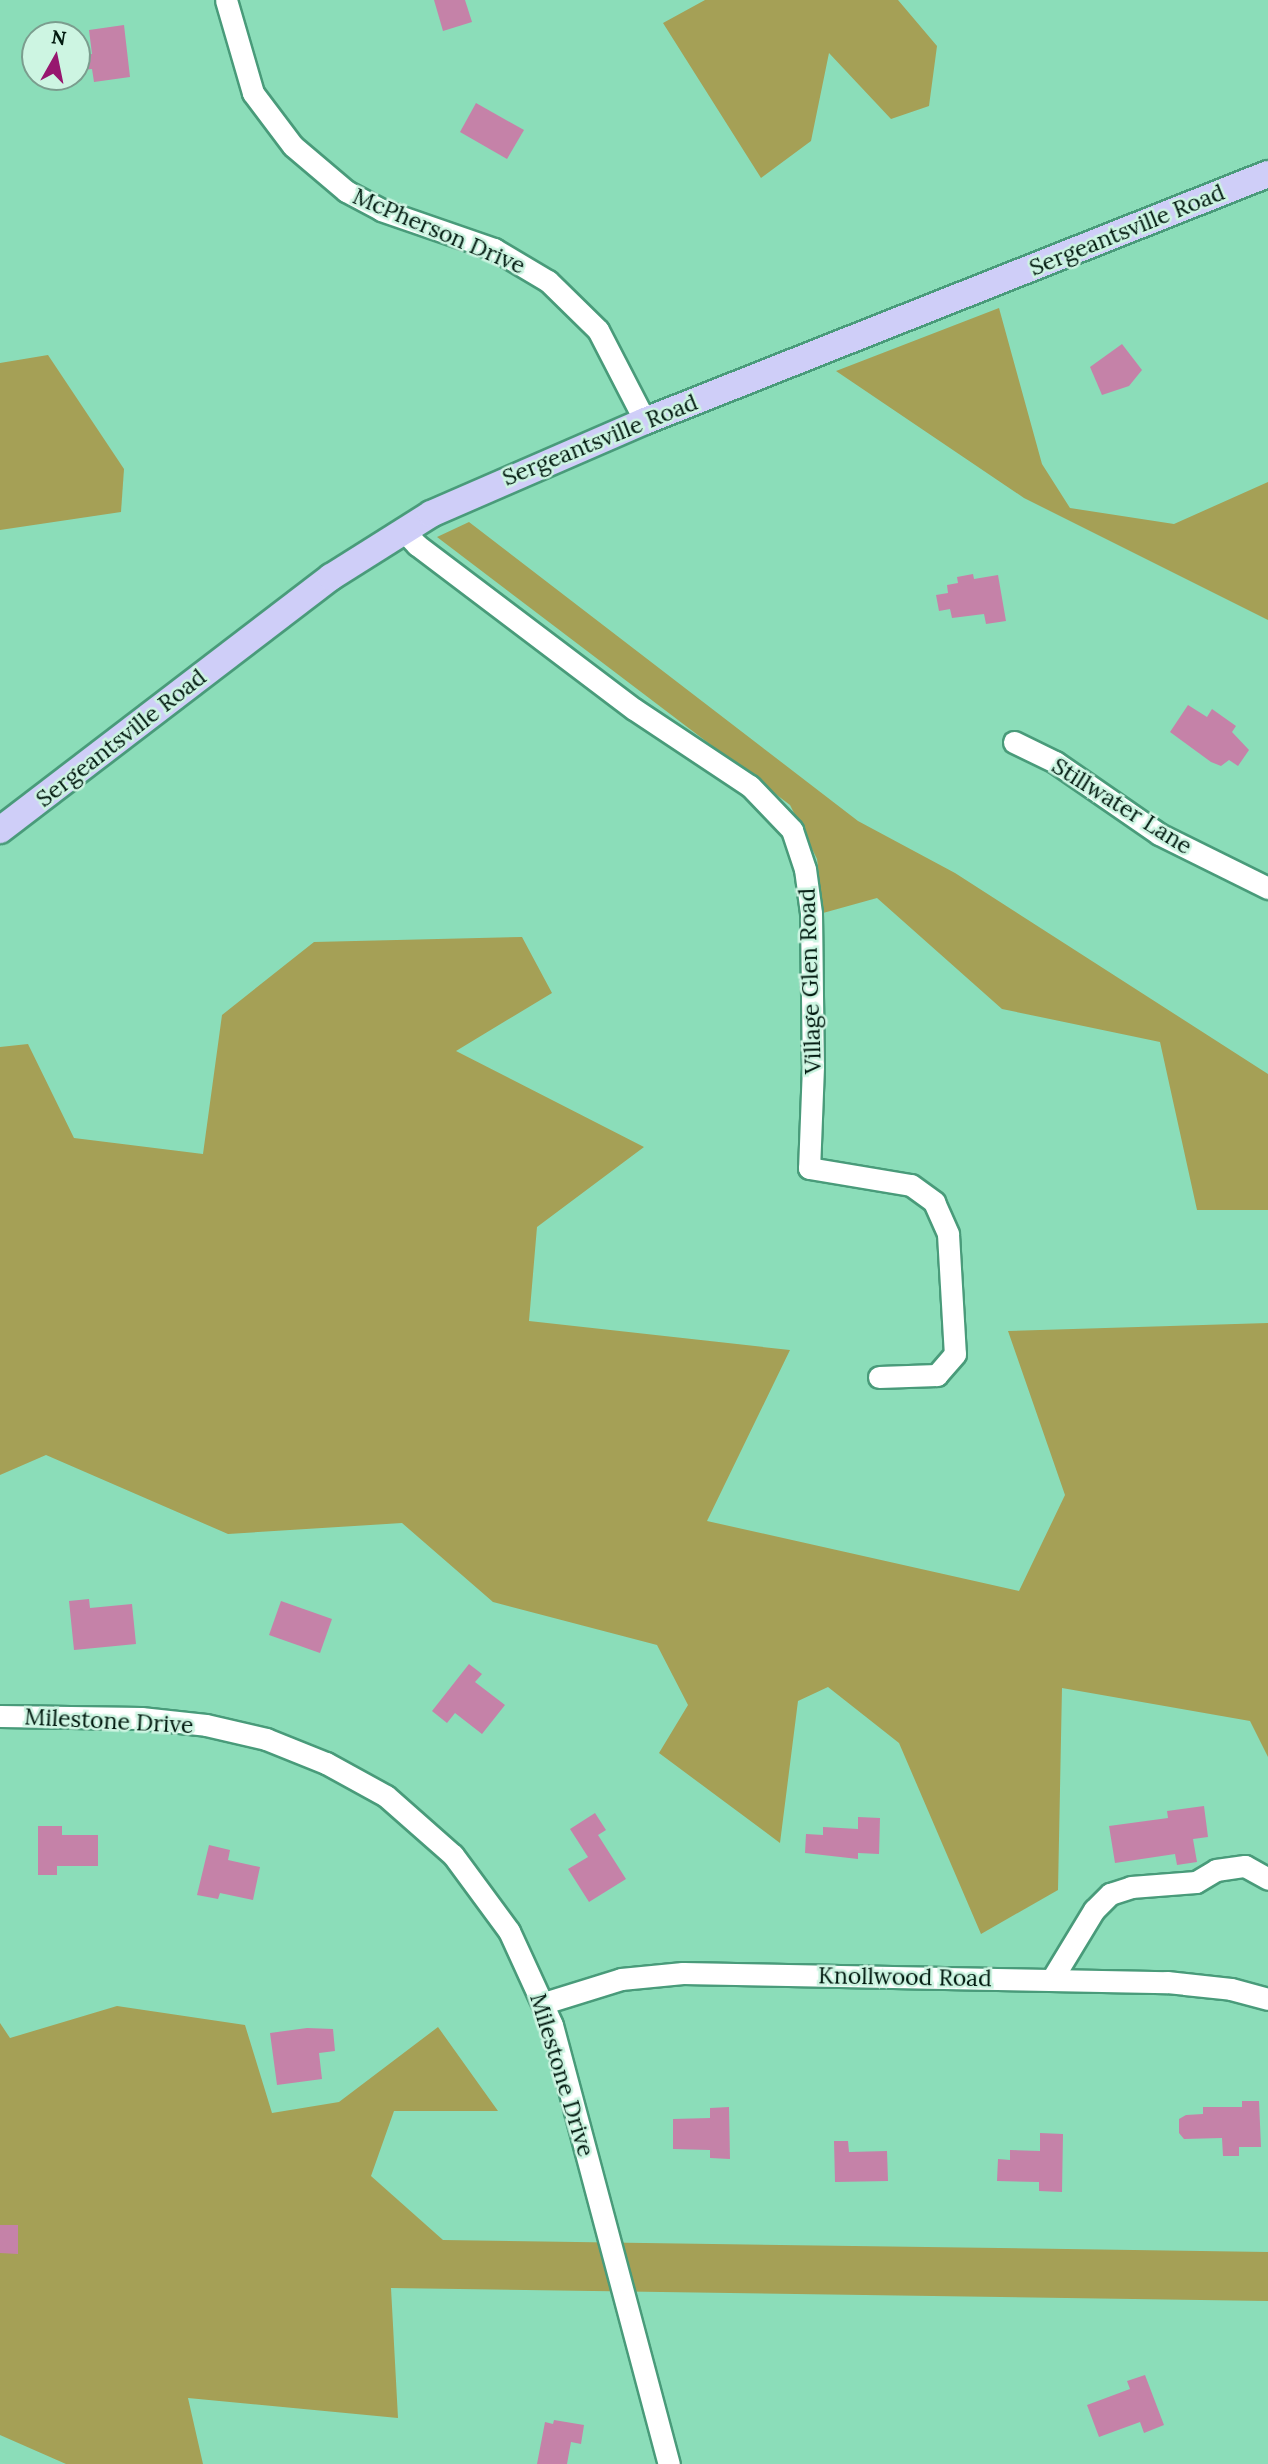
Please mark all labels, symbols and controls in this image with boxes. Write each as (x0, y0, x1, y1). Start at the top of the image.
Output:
north arrow (21, 21, 91, 91)
text: N (50, 24, 68, 50)
street label: Sergeantsville Road (1025, 178, 1229, 282)
street label: McPherson Drive (349, 182, 529, 280)
street label: Sergeantsville Road (498, 388, 702, 492)
street label: Sergeantsville Road (31, 663, 211, 813)
street label: Stillwater Lane (1047, 752, 1197, 860)
street label: Village Glen Road (793, 887, 827, 1075)
street label: Milestone Drive (24, 1703, 194, 1739)
street label: Knollwood Road (818, 1962, 992, 1992)
street label: Milestone Drive (524, 1990, 600, 2160)

